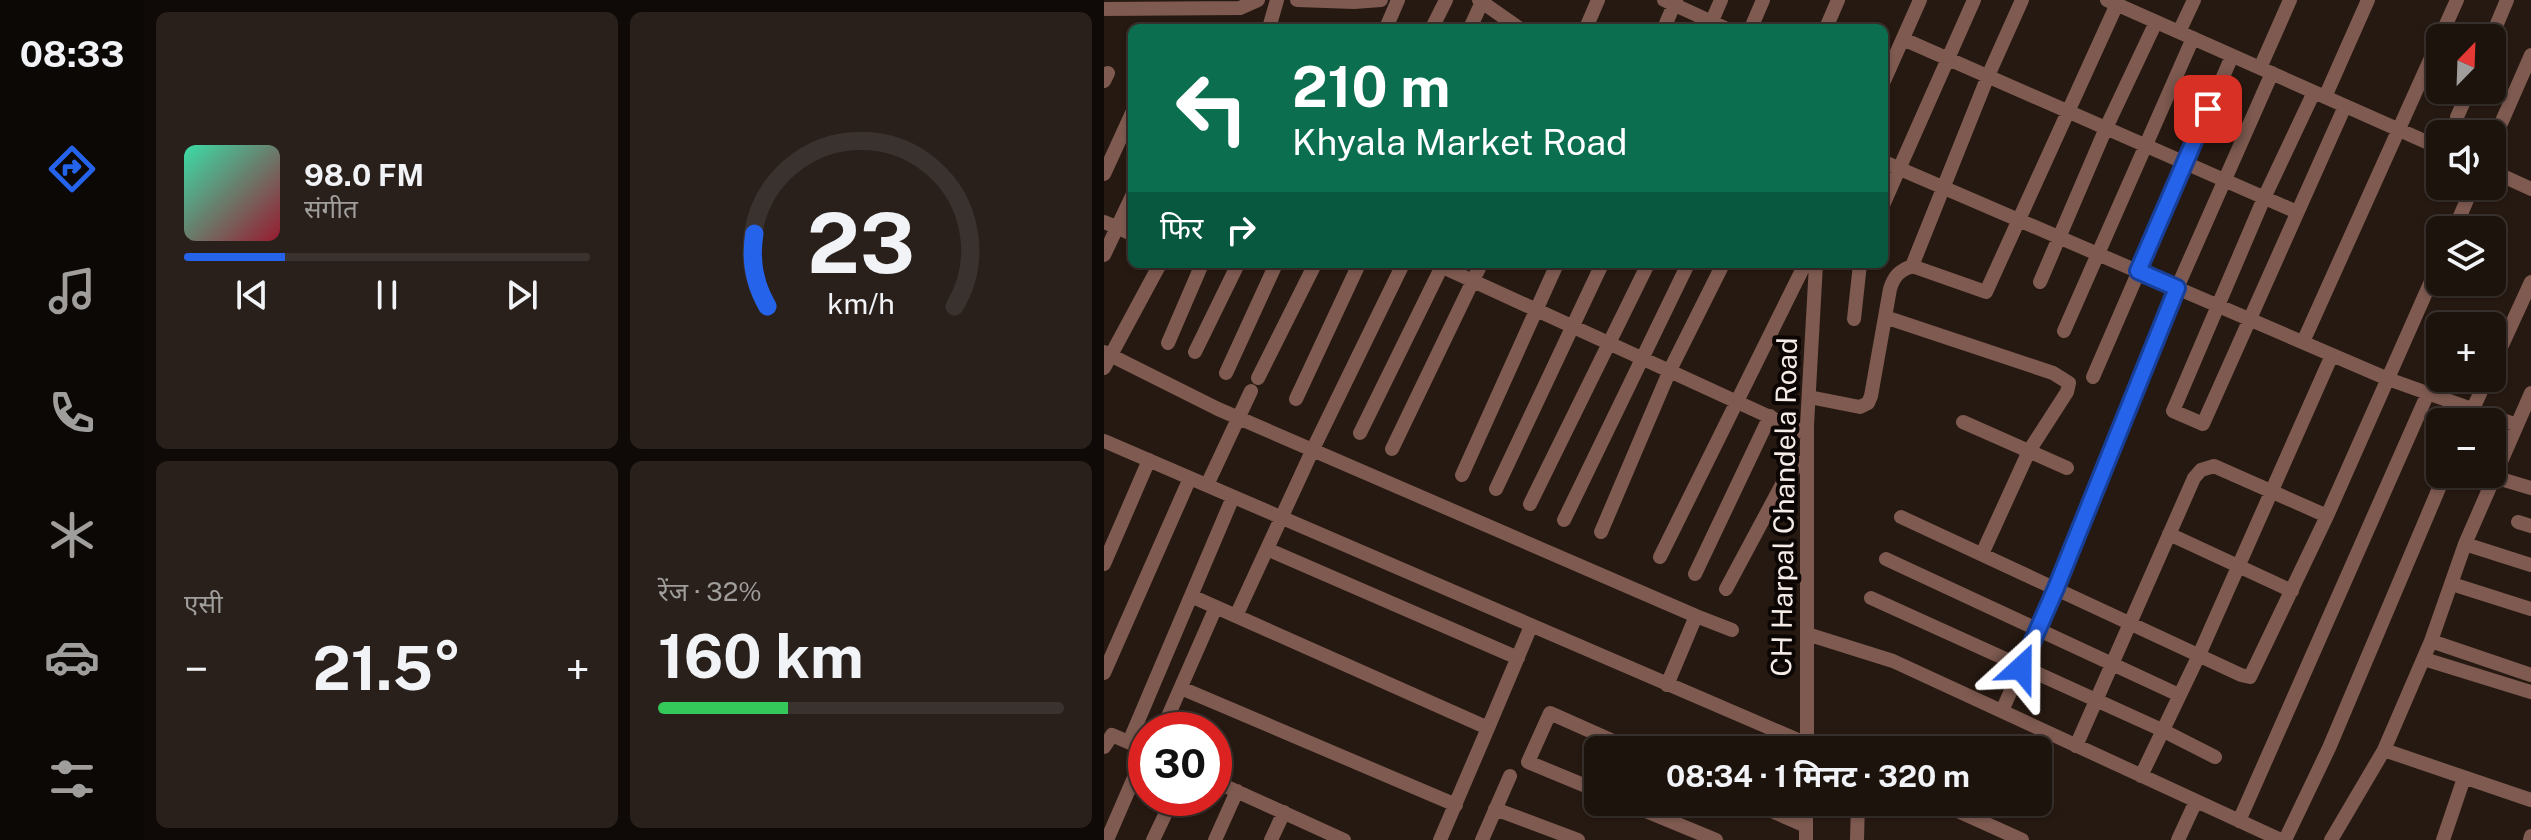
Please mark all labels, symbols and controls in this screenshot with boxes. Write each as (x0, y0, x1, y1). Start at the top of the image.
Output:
north arrow (2426, 24, 2506, 104)
map controls (2426, 24, 2506, 488)
text: 08:33 (20, 33, 124, 75)
text: 210 m (1292, 54, 1450, 120)
icon: left (1160, 56, 1264, 160)
pin (2174, 75, 2242, 143)
icon: arrive (2186, 87, 2230, 131)
button: sound (2426, 120, 2506, 200)
text: Khyala Market Road (1292, 121, 1628, 163)
icon: directions (44, 141, 100, 197)
text: 98.0 FM (304, 157, 424, 193)
text: संगीत (304, 193, 358, 224)
text: 23 (807, 193, 915, 291)
icon: right (1219, 208, 1263, 252)
text: फिर (1160, 210, 1203, 246)
button: layers (2426, 216, 2506, 296)
icon: music (44, 263, 100, 319)
icon: previous (230, 273, 274, 317)
icon: pause (365, 273, 409, 317)
icon: next (500, 273, 544, 317)
text: km/h (827, 287, 895, 320)
button: + (2426, 312, 2506, 392)
street label: CH Harpal Chandela Road (1764, 337, 1803, 677)
icon: phone (44, 385, 100, 441)
button: − (2426, 408, 2506, 488)
icon: climate (44, 507, 100, 563)
text: रेंज · 32% (658, 576, 762, 607)
text: एसी (184, 588, 223, 619)
text: 160 km (658, 621, 864, 692)
position arrow (1979, 626, 2063, 710)
icon: car (44, 629, 100, 685)
text: 21.5° (313, 633, 461, 704)
text: − (184, 643, 208, 695)
text: + (566, 643, 590, 695)
speed limit sign: 30 (1128, 712, 1232, 816)
icon: filters (44, 751, 100, 807)
text: 08:34 · 1 मिनट · 320 m (1666, 758, 1970, 794)

